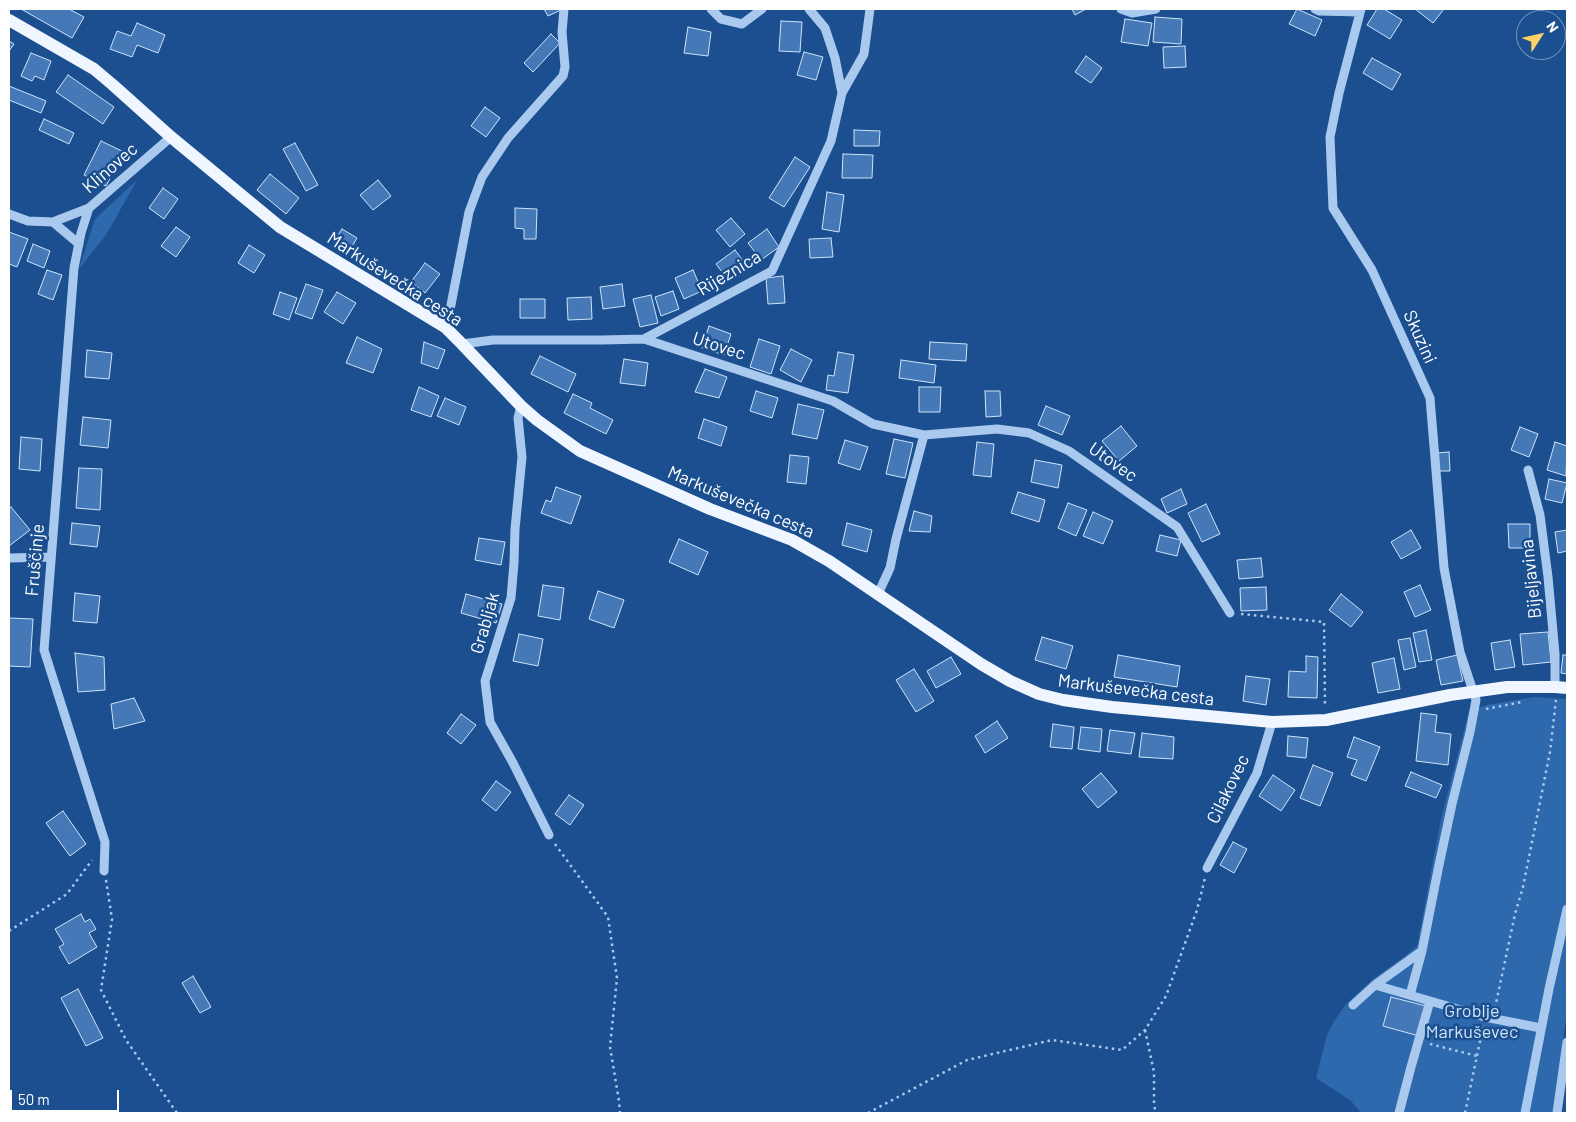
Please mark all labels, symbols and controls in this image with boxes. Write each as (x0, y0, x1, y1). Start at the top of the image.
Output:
north arrow (1516, 10, 1566, 60)
text: N (1543, 18, 1563, 35)
street label: Klinovec (78, 138, 142, 198)
street label: Markuševečka cesta (323, 227, 467, 331)
street label: Rijeznica (693, 246, 765, 300)
street label: Skuzini (1399, 307, 1441, 367)
street label: Utovec (690, 327, 748, 365)
street label: Utovec (1084, 437, 1142, 487)
street label: Markuševečka cesta (664, 461, 818, 543)
street label: Fruščinje (21, 523, 49, 597)
street label: Bijeljavina (1516, 538, 1546, 620)
street label: Grabljak (466, 590, 504, 656)
street label: Markuševečka cesta (1057, 670, 1215, 710)
street label: Cilakovec (1202, 751, 1254, 827)
park label: Groblje Markuševec (1426, 1000, 1518, 1042)
scale bar (12, 1080, 121, 1112)
text: 50 m (18, 1090, 50, 1108)

